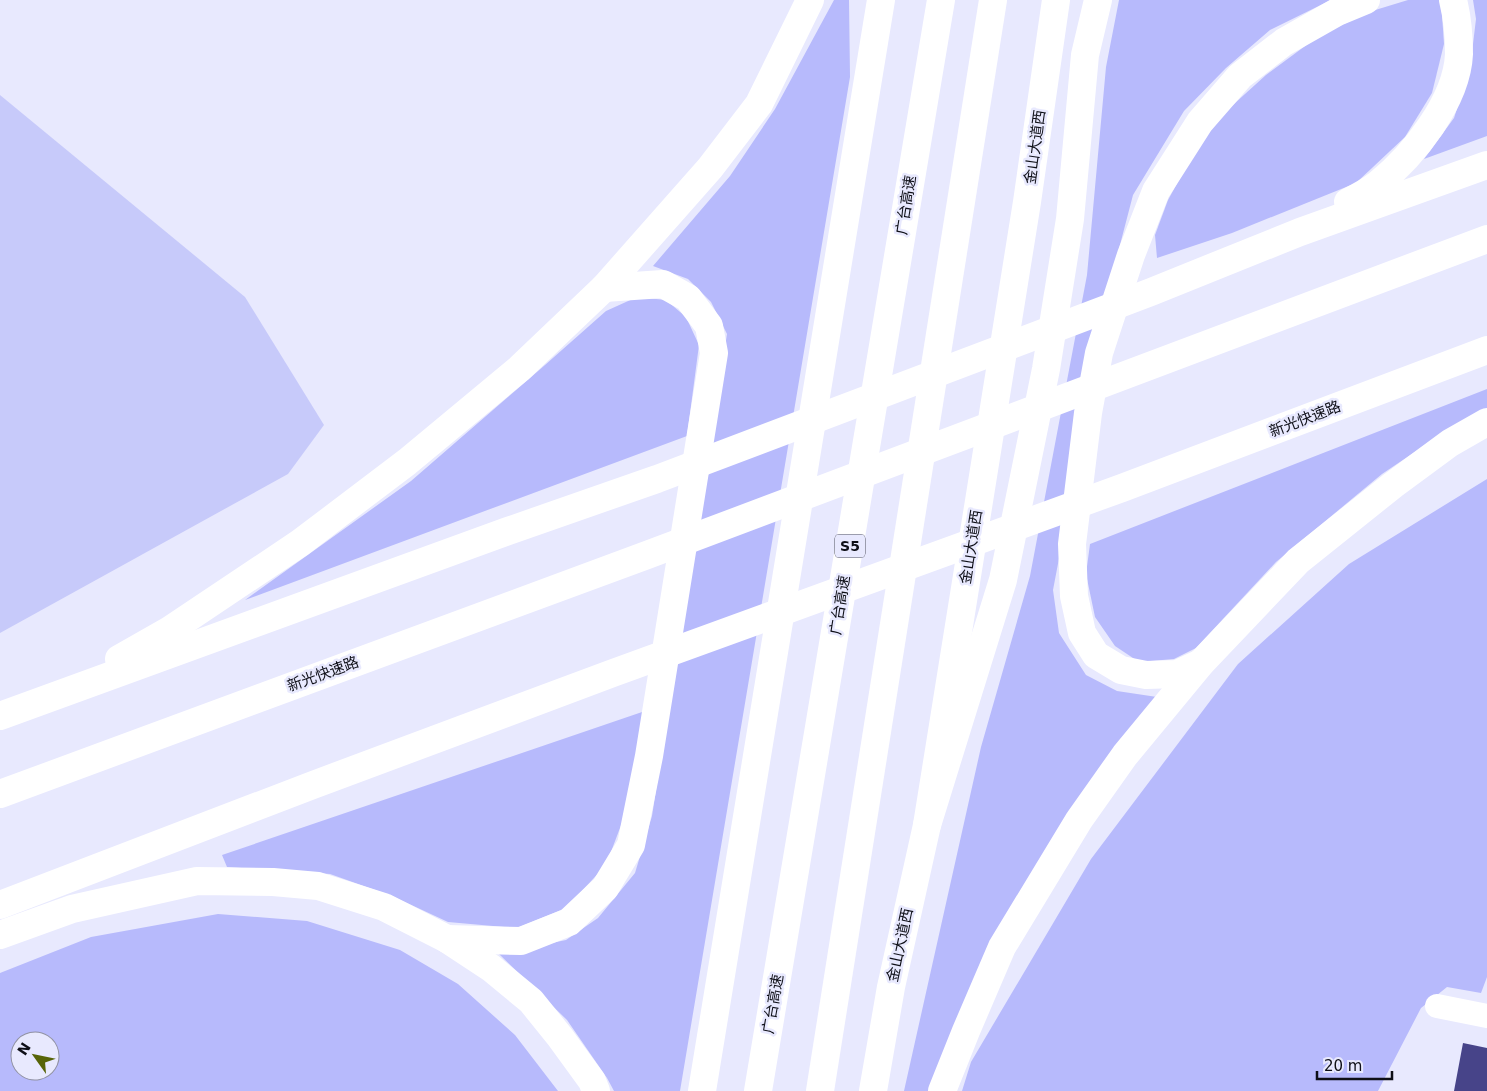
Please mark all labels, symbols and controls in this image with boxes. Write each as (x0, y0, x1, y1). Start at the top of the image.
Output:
street label: 金山大道西 (1021, 109, 1049, 185)
street label: 广台高速 (892, 174, 920, 236)
street label: 新光快速路 (1267, 397, 1343, 441)
street label: 金山大道西 (956, 509, 986, 585)
road number: S5 (835, 534, 865, 558)
street label: 广台高速 (826, 574, 854, 636)
street label: 新光快速路 (285, 653, 361, 695)
street label: 金山大道西 (883, 906, 917, 984)
street label: 广台高速 (759, 973, 787, 1035)
north arrow (10, 1031, 60, 1081)
text: N (14, 1040, 34, 1058)
scale bar (1317, 1048, 1392, 1080)
text: 20 m (1324, 1057, 1362, 1075)

